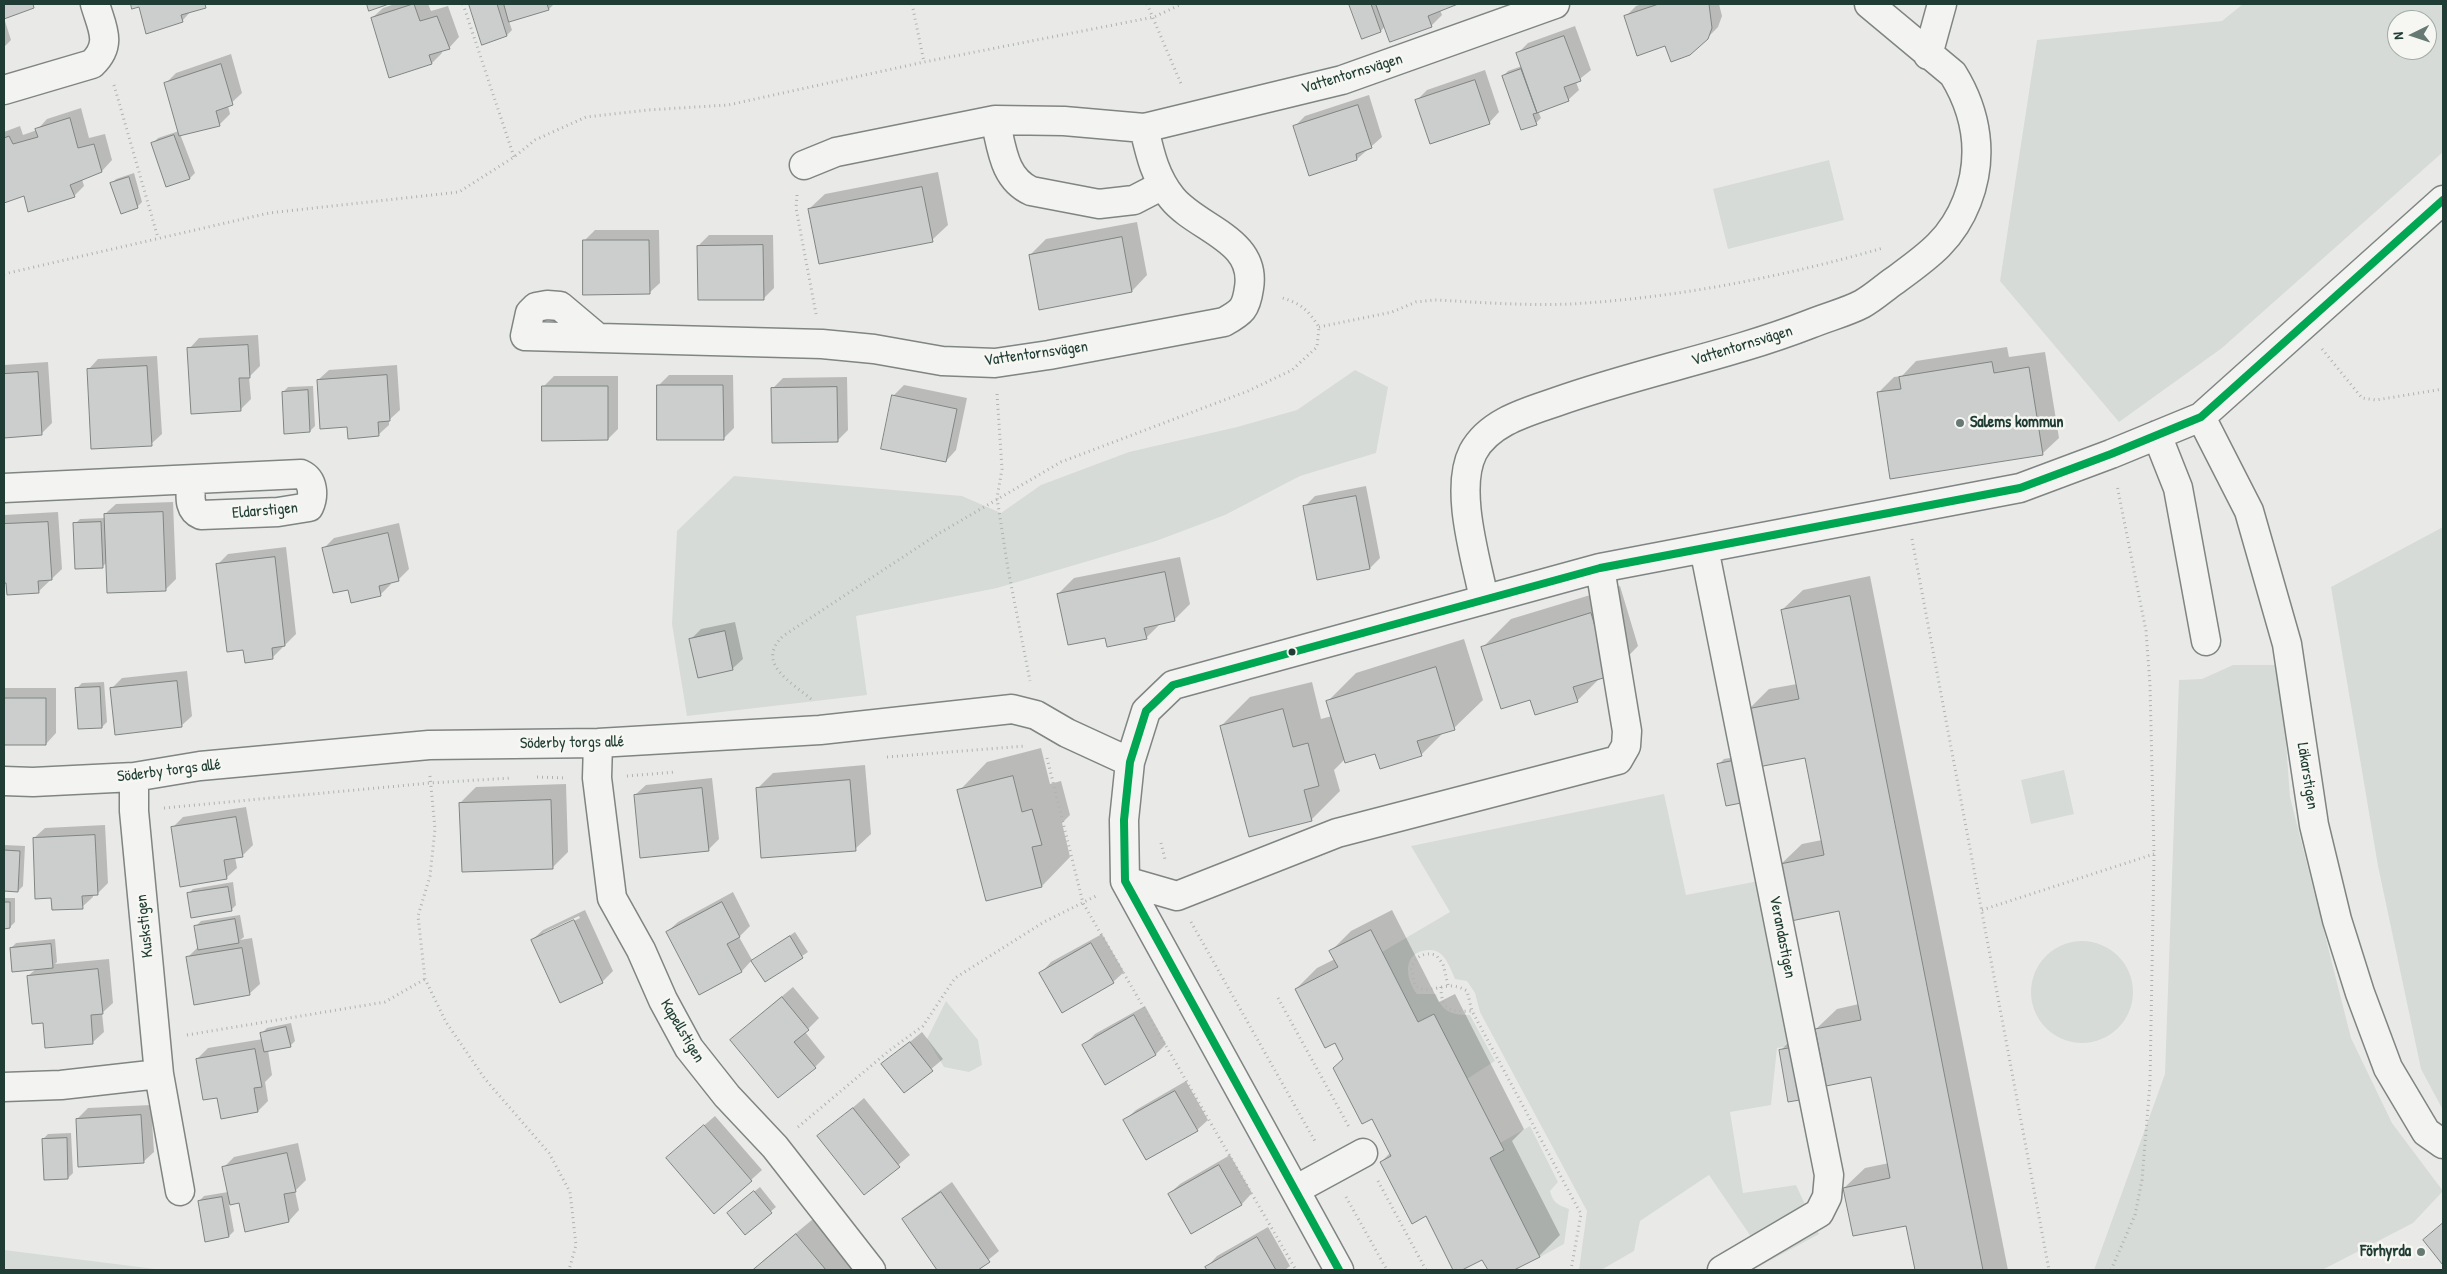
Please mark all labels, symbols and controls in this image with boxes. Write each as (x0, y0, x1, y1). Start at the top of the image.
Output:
north arrow (2387, 10, 2437, 60)
text: N (2388, 32, 2407, 40)
street label: Vattentornsvägen (1299, 50, 1405, 98)
street label: Vattentornsvägen (1689, 322, 1795, 370)
street label: Vattentornsvägen (983, 337, 1089, 371)
place label: Salems kommun (1970, 413, 2063, 433)
marker: Salems kommun (1954, 417, 1966, 429)
street label: Eldarstigen (231, 499, 299, 523)
unlabelled marker (1287, 647, 1297, 657)
street label: Söderby torgs allé (520, 732, 624, 754)
street label: Läkarstigen (2292, 741, 2322, 811)
street label: Söderby torgs allé (116, 755, 222, 787)
street label: Kuskstigen (132, 893, 158, 959)
street label: Verandastigen (1765, 894, 1799, 980)
street label: Kapellstigen (656, 996, 708, 1066)
place label: Förhyrda (2360, 1242, 2411, 1262)
marker: Förhyrda (2415, 1246, 2427, 1258)

